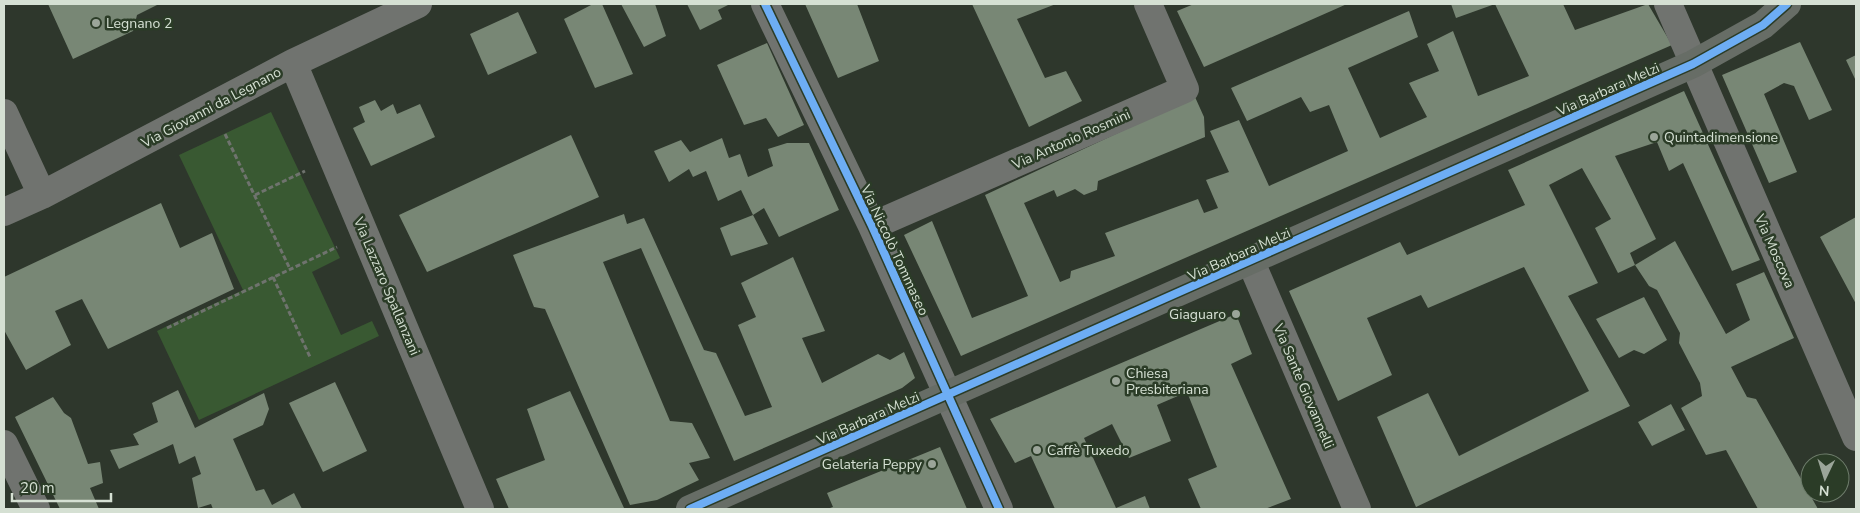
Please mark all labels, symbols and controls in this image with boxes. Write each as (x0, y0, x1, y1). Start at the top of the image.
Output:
place label: Legnano 2 (106, 14, 172, 33)
marker: Legnano 2 (90, 17, 102, 29)
street label: Via Barbara Melzi (1553, 58, 1663, 121)
street label: Via Giovanni da Legnano (137, 62, 285, 153)
street label: Via Antonio Rosmini (1008, 105, 1133, 174)
place label: Quintadimensione (1664, 128, 1778, 147)
marker: Quintadimensione (1648, 131, 1660, 143)
street label: Via Niccolò Tommaseo (856, 181, 933, 319)
street label: Via Moscova (1749, 210, 1799, 291)
street label: Via Lazzaro Spallanzani (348, 213, 424, 358)
street label: Via Barbara Melzi (1184, 223, 1294, 286)
place label: Giaguaro (1169, 305, 1226, 324)
marker: Giaguaro (1230, 308, 1242, 320)
street label: Via Sante Giovannelli (1268, 320, 1339, 452)
place label: Chiesa Presbiteriana (1126, 364, 1209, 399)
marker: Chiesa Presbiteriana (1110, 375, 1122, 387)
street label: Via Barbara Melzi (813, 387, 923, 450)
place label: Caffè Tuxedo (1047, 441, 1130, 460)
marker: Caffè Tuxedo (1031, 444, 1043, 456)
north arrow (1800, 453, 1850, 503)
place label: Gelateria Peppy (822, 455, 923, 474)
marker: Gelateria Peppy (926, 458, 938, 470)
scale bar (12, 470, 111, 502)
text: 20 m (20, 478, 55, 498)
text: N (1818, 481, 1830, 500)

